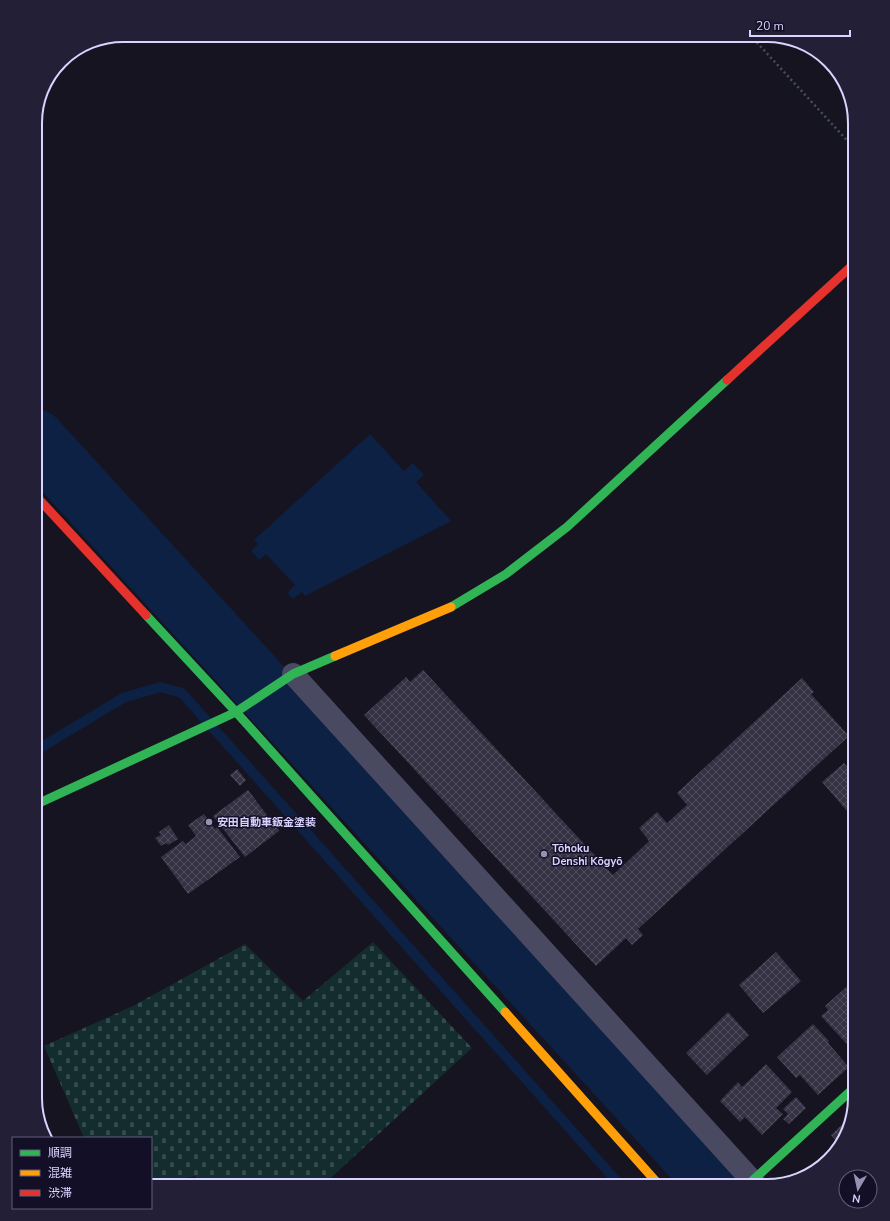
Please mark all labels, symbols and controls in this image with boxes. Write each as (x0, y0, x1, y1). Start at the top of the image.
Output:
scale bar (750, 12, 850, 38)
text: 20 m (756, 18, 784, 34)
place label: 安田自動車鈑金塗装 (217, 815, 316, 830)
marker: 安田自動車鈑金塗装 (204, 817, 214, 827)
place label: Tōhoku Denshi Kōgyō (552, 841, 623, 869)
marker: Tōhoku Denshi Kōgyō (539, 849, 549, 859)
legend (12, 1137, 152, 1209)
text: 順調 (48, 1145, 72, 1161)
text: 混雑 (48, 1165, 72, 1181)
north arrow (838, 1169, 878, 1209)
text: 渋滞 (48, 1185, 72, 1201)
text: N (851, 1190, 862, 1206)

